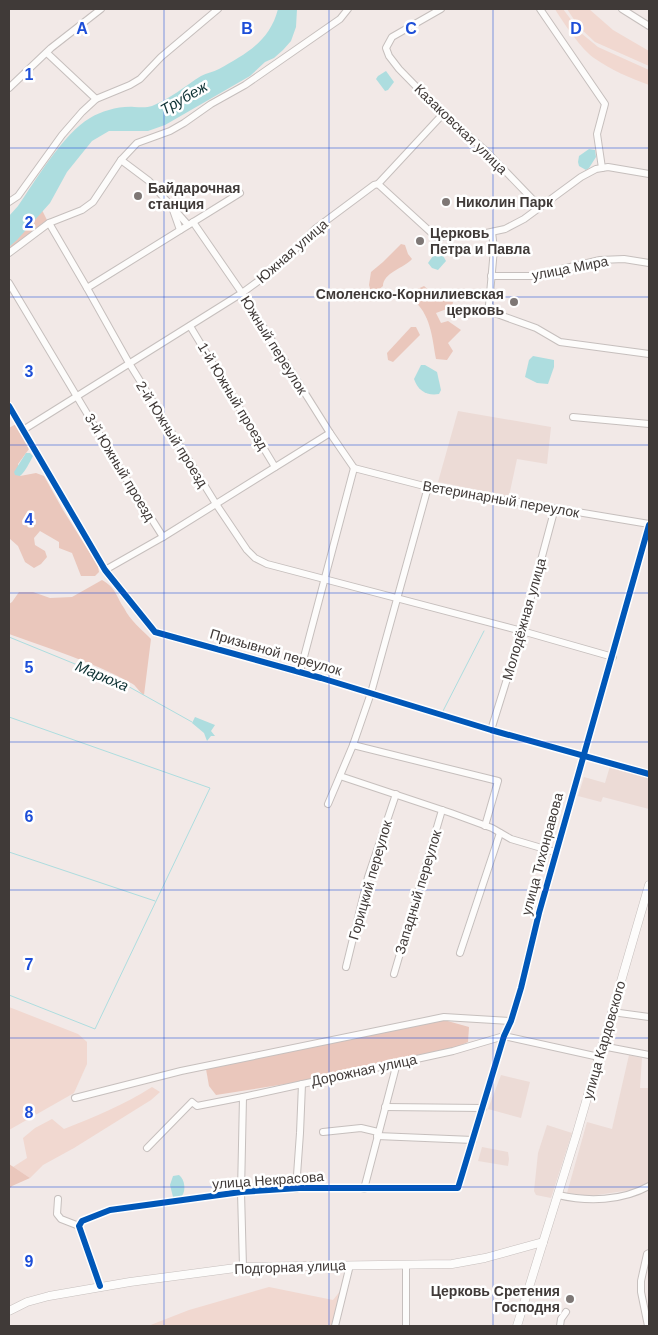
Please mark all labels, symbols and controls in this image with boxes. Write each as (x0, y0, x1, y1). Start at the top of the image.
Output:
text: A (76, 20, 88, 37)
text: B (241, 20, 253, 37)
text: C (405, 20, 417, 37)
text: D (570, 20, 582, 37)
text: 1 (25, 66, 34, 83)
water label: Трубеж (157, 77, 211, 118)
street label: Казаковская улица (411, 81, 511, 177)
place label: Байдарочная станция (148, 180, 240, 212)
marker: Байдарочная станция (132, 190, 144, 202)
place label: Николин Парк (456, 194, 554, 210)
marker: Николин Парк (440, 196, 452, 208)
text: 2 (25, 214, 34, 231)
street label: Южная улица (253, 216, 331, 286)
place label: Церковь Петра и Павла (430, 225, 530, 257)
marker: Церковь Петра и Павла (414, 235, 426, 247)
street label: улица Мира (530, 253, 610, 283)
place label: Смоленско-Корнилиевская церковь (316, 286, 504, 318)
street label: Южный переулок (237, 293, 311, 398)
marker: Смоленско-Корнилиевская церковь (508, 296, 520, 308)
street label: 1-й Южный проезд (195, 340, 271, 452)
text: 3 (25, 363, 34, 380)
street label: 2-й Южный проезд (133, 378, 211, 490)
street label: 3-й Южный проезд (82, 411, 158, 523)
street label: Ветеринарный переулок (421, 477, 581, 521)
text: 4 (25, 511, 34, 528)
street label: Молодёжная улица (499, 556, 549, 682)
street label: Призывной переулок (208, 625, 345, 679)
water label: Марюха (73, 657, 131, 694)
text: 5 (25, 659, 34, 676)
street label: улица Тихонравова (518, 791, 566, 917)
text: 6 (25, 808, 34, 825)
street label: Горицкий переулок (345, 818, 395, 942)
street label: Западный переулок (391, 827, 445, 956)
text: 7 (25, 956, 34, 973)
street label: улица Кардовского (579, 979, 629, 1101)
street label: Дорожная улица (310, 1051, 419, 1089)
text: 8 (25, 1104, 34, 1121)
street label: улица Некрасова (212, 1168, 325, 1192)
text: 9 (25, 1253, 34, 1270)
street label: Подгорная улица (234, 1257, 346, 1277)
place label: Церковь Сретения Господня (431, 1283, 560, 1315)
marker: Церковь Сретения Господня (564, 1293, 576, 1305)

